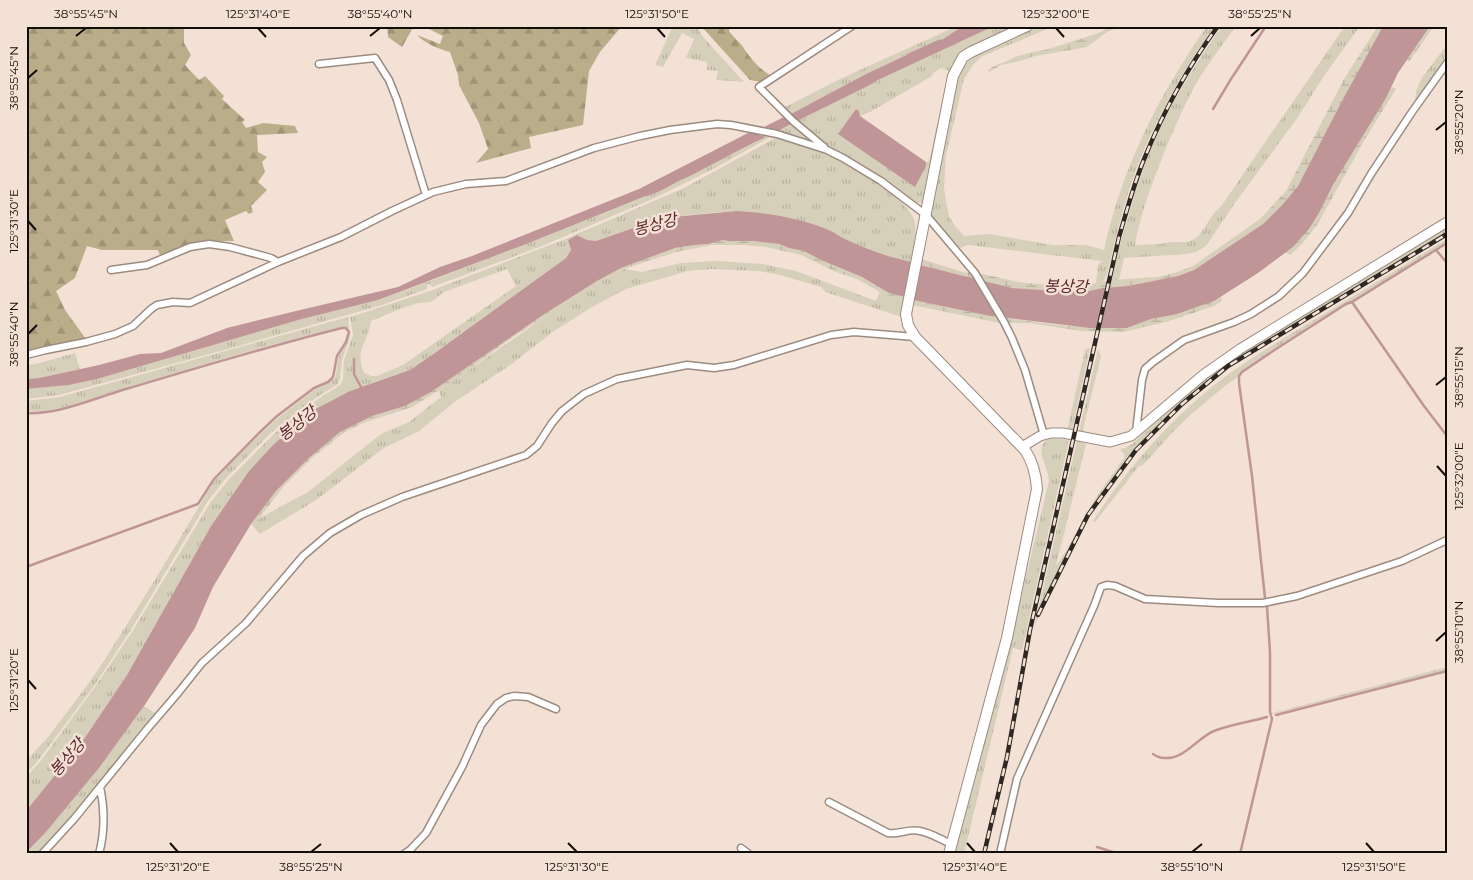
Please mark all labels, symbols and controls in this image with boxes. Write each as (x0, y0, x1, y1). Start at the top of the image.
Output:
text: 38°55'45"N (54, 6, 118, 21)
text: 125°31'40"E (226, 6, 290, 21)
text: 38°55'40"N (347, 6, 413, 21)
text: 125°31'50"E (625, 6, 689, 21)
text: 125°32'00"E (1022, 6, 1090, 21)
text: 38°55'25"N (1228, 6, 1292, 21)
text: 38°55'45"N (6, 46, 21, 110)
text: 38°55'20"N (1451, 90, 1466, 154)
text: 125°31'30"E (6, 189, 21, 253)
water label: 봉상강 (631, 209, 681, 239)
water label: 봉상강 (1044, 277, 1091, 296)
text: 38°55'40"N (6, 301, 21, 367)
text: 38°55'15"N (1451, 346, 1466, 408)
water label: 봉상강 (274, 401, 322, 445)
text: 125°32'00"E (1451, 442, 1466, 510)
text: 38°55'10"N (1451, 601, 1466, 663)
text: 125°31'20"E (6, 648, 21, 712)
water label: 봉상강 (46, 733, 91, 780)
text: 125°31'20"E (146, 859, 210, 874)
text: 38°55'25"N (279, 859, 343, 874)
text: 125°31'30"E (545, 859, 609, 874)
text: 125°31'40"E (943, 859, 1007, 874)
text: 38°55'10"N (1161, 859, 1223, 874)
text: 125°31'50"E (1342, 859, 1406, 874)

